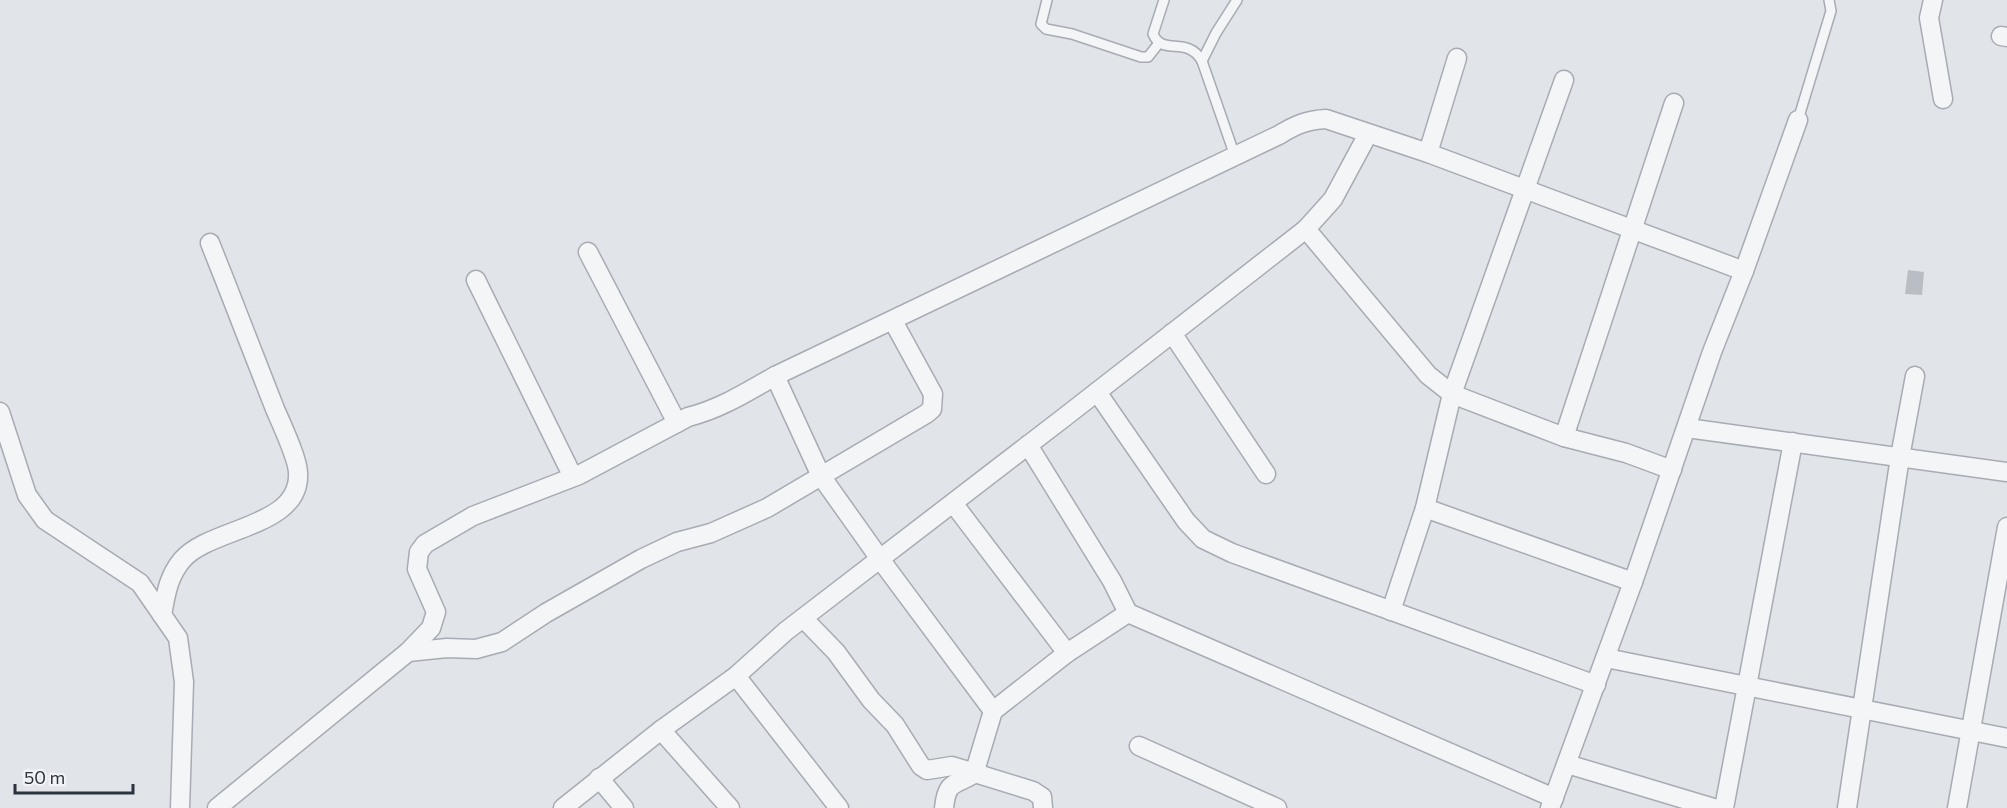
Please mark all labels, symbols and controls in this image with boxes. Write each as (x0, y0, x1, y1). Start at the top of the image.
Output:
scale bar (15, 757, 134, 795)
text: 50 m (24, 766, 65, 788)

